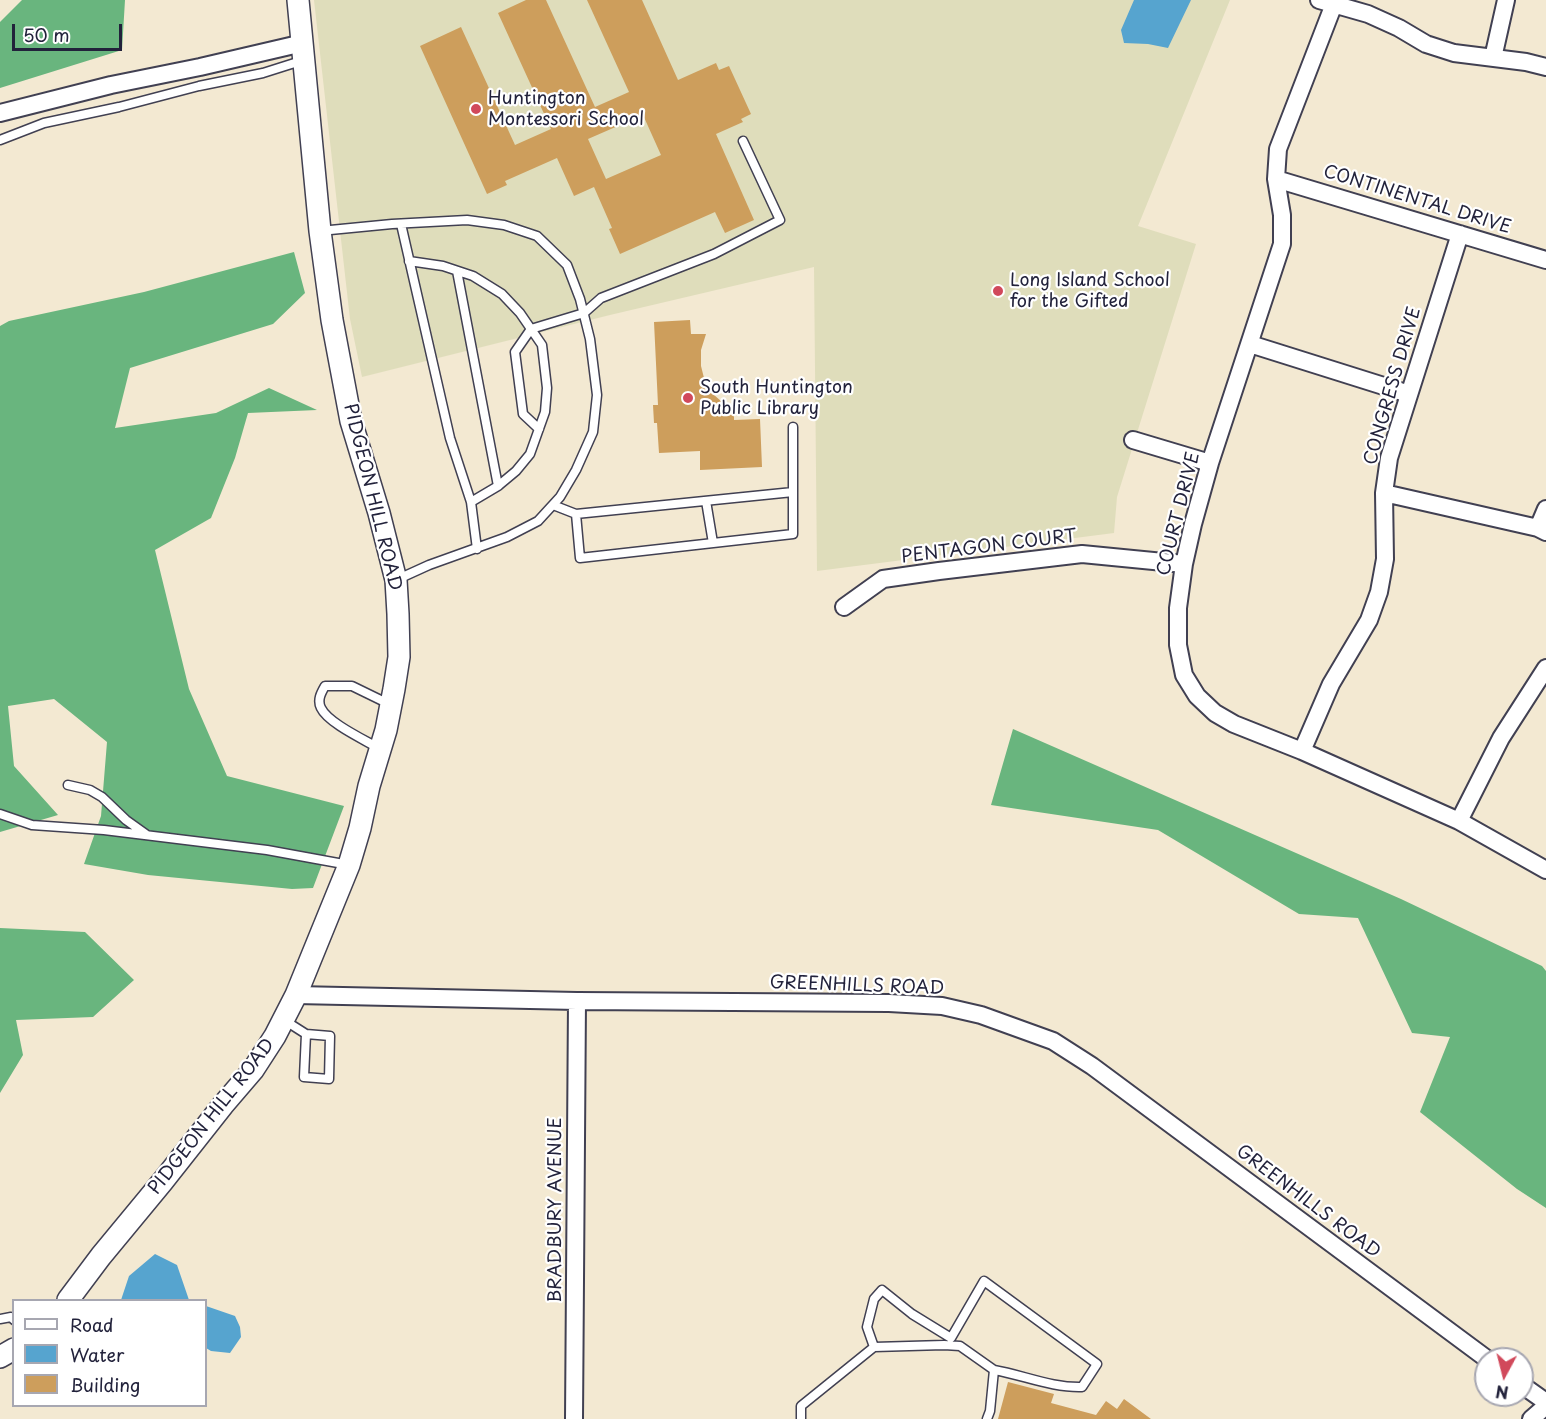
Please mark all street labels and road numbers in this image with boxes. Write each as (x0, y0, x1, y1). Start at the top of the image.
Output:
street label: CONTINENTAL DRIVE (1321, 161, 1513, 239)
street label: CONGRESS DRIVE (1360, 304, 1426, 468)
street label: PIDGEON HILL ROAD (338, 401, 406, 593)
street label: COURT DRIVE (1153, 450, 1205, 578)
street label: PENTAGON COURT (900, 526, 1078, 568)
street label: GREENHILLS ROAD (769, 972, 945, 1000)
street label: PIDGEON HILL ROAD (144, 1035, 280, 1199)
street label: BRADBURY AVENUE (545, 1117, 567, 1303)
street label: GREENHILLS ROAD (1232, 1141, 1384, 1263)

